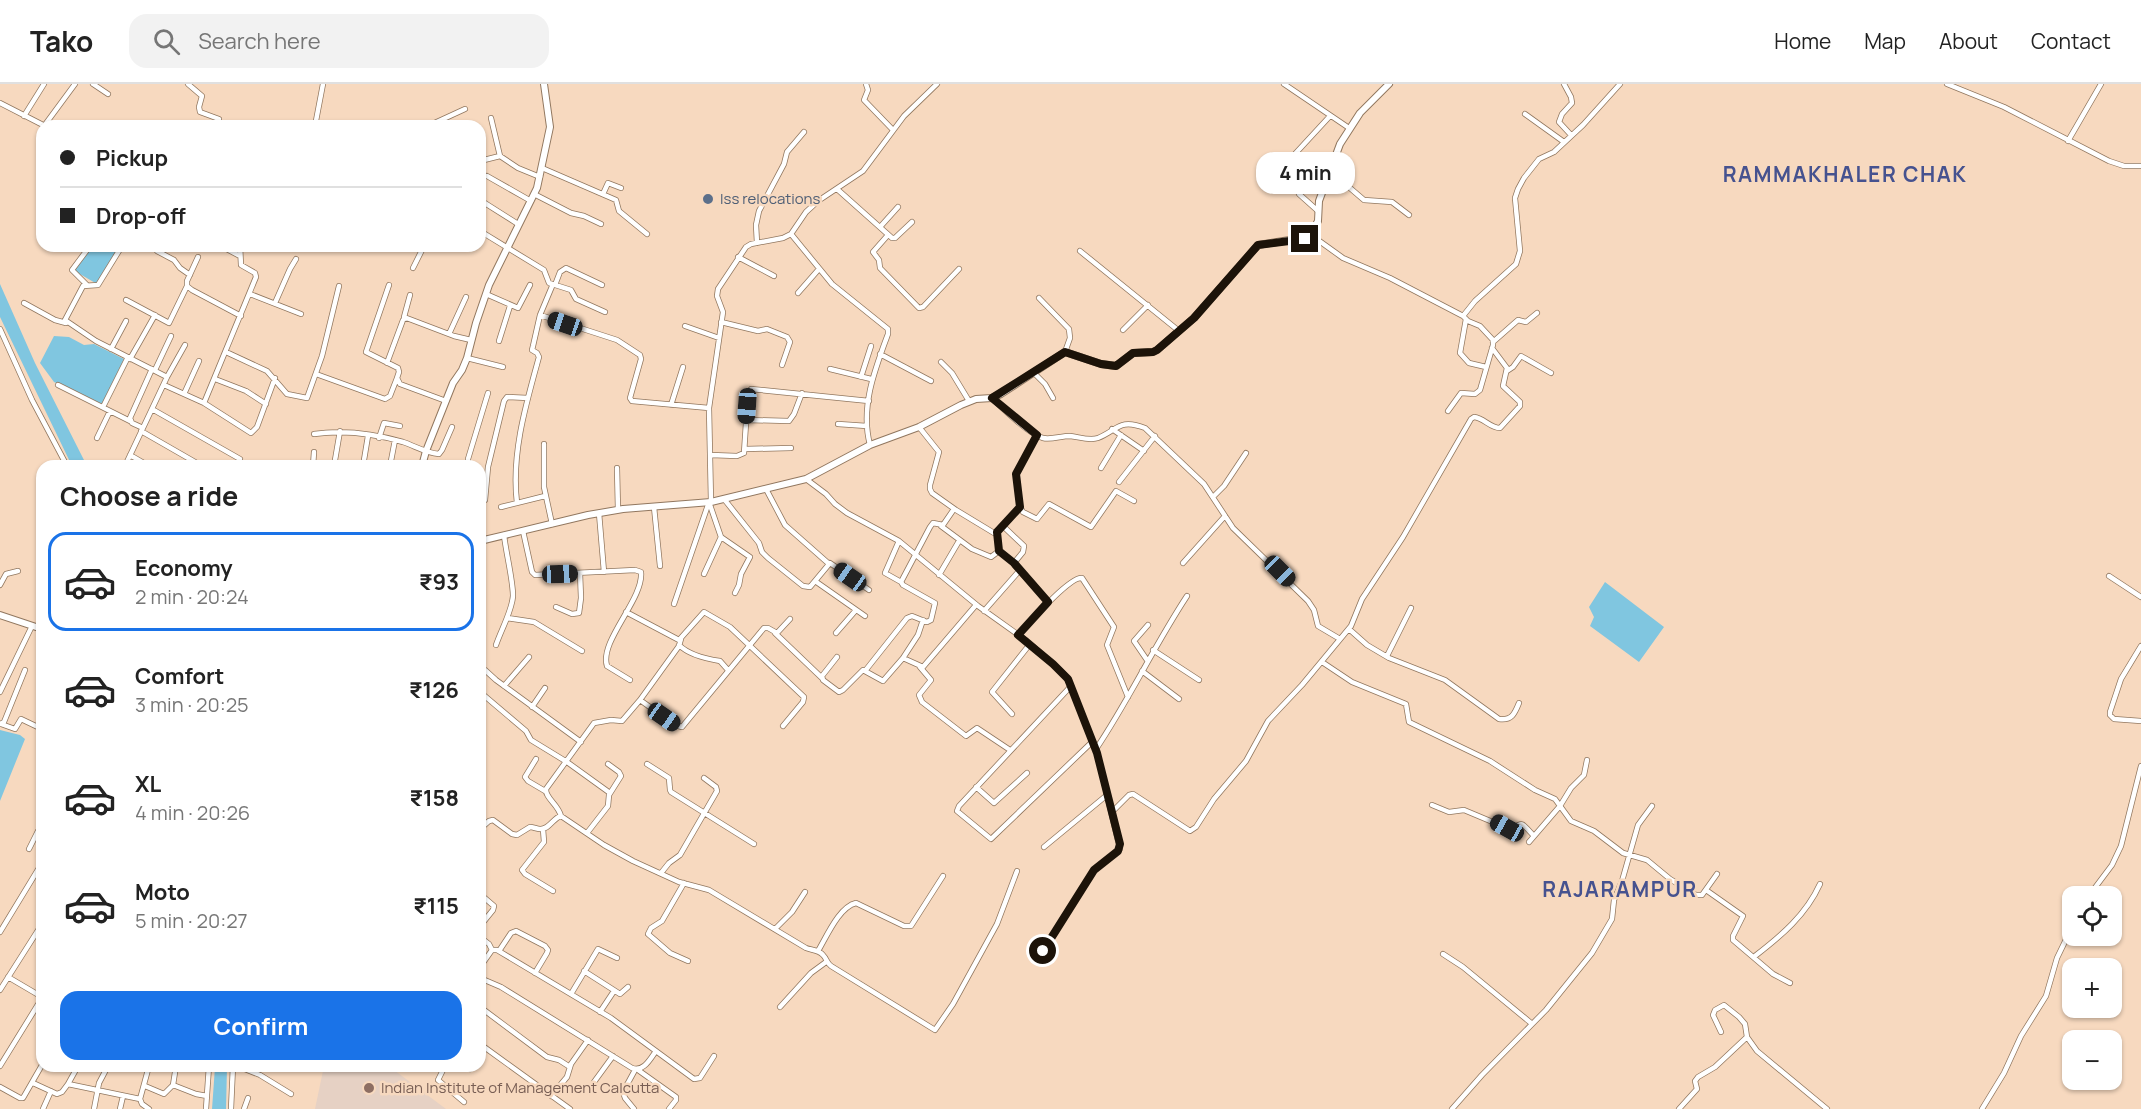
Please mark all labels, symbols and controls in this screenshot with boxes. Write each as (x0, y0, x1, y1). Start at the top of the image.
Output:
search box (129, 14, 549, 68)
text: Tako (30, 22, 93, 60)
icon: search (150, 25, 183, 58)
text: Search here (198, 26, 321, 56)
text: Home (1774, 27, 1831, 55)
text: Map (1864, 27, 1906, 55)
text: About (1939, 27, 1998, 55)
text: Contact (2031, 27, 2111, 55)
text: Pickup (96, 143, 168, 173)
callout: 4 min (1256, 152, 1354, 194)
text: 4 min (1279, 159, 1332, 186)
district label: RAMMAKHALER CHAK (1723, 160, 1967, 188)
place label: Iss relocations (720, 188, 821, 209)
marker: Iss relocations (701, 192, 715, 206)
text: Drop-off (96, 201, 186, 231)
route end (1291, 225, 1318, 252)
car (545, 310, 585, 338)
car (737, 387, 757, 425)
text: Choose a ride (60, 477, 238, 514)
car (1261, 552, 1299, 590)
text: Economy (135, 553, 233, 583)
icon: car (63, 555, 117, 609)
car (830, 559, 870, 595)
car (542, 564, 578, 584)
text: ₹93 (419, 567, 459, 597)
text: 2 min · 20:24 (135, 583, 249, 610)
text: Comfort (135, 661, 224, 691)
icon: car (63, 663, 117, 717)
text: ₹126 (409, 675, 459, 705)
text: 3 min · 20:25 (135, 691, 249, 718)
car (644, 699, 684, 735)
text: XL (135, 769, 161, 799)
icon: car (63, 771, 117, 825)
text: ₹158 (409, 783, 459, 813)
text: 4 min · 20:26 (135, 799, 250, 826)
car (1487, 811, 1527, 845)
district label: RAJARAMPUR (1542, 875, 1698, 903)
text: Moto (135, 877, 190, 907)
icon: car (63, 879, 117, 933)
map controls (2062, 886, 2122, 1090)
button: locate (2062, 886, 2122, 946)
text: ₹115 (413, 891, 459, 921)
text: 5 min · 20:27 (135, 907, 248, 934)
route start (1029, 937, 1056, 964)
button: + (2062, 958, 2122, 1018)
button: Confirm (60, 991, 462, 1060)
button: − (2062, 1030, 2122, 1090)
place label: Indian Institute of Management Calcutta (381, 1077, 659, 1098)
marker: Indian Institute of Management Calcutta (362, 1081, 376, 1095)

